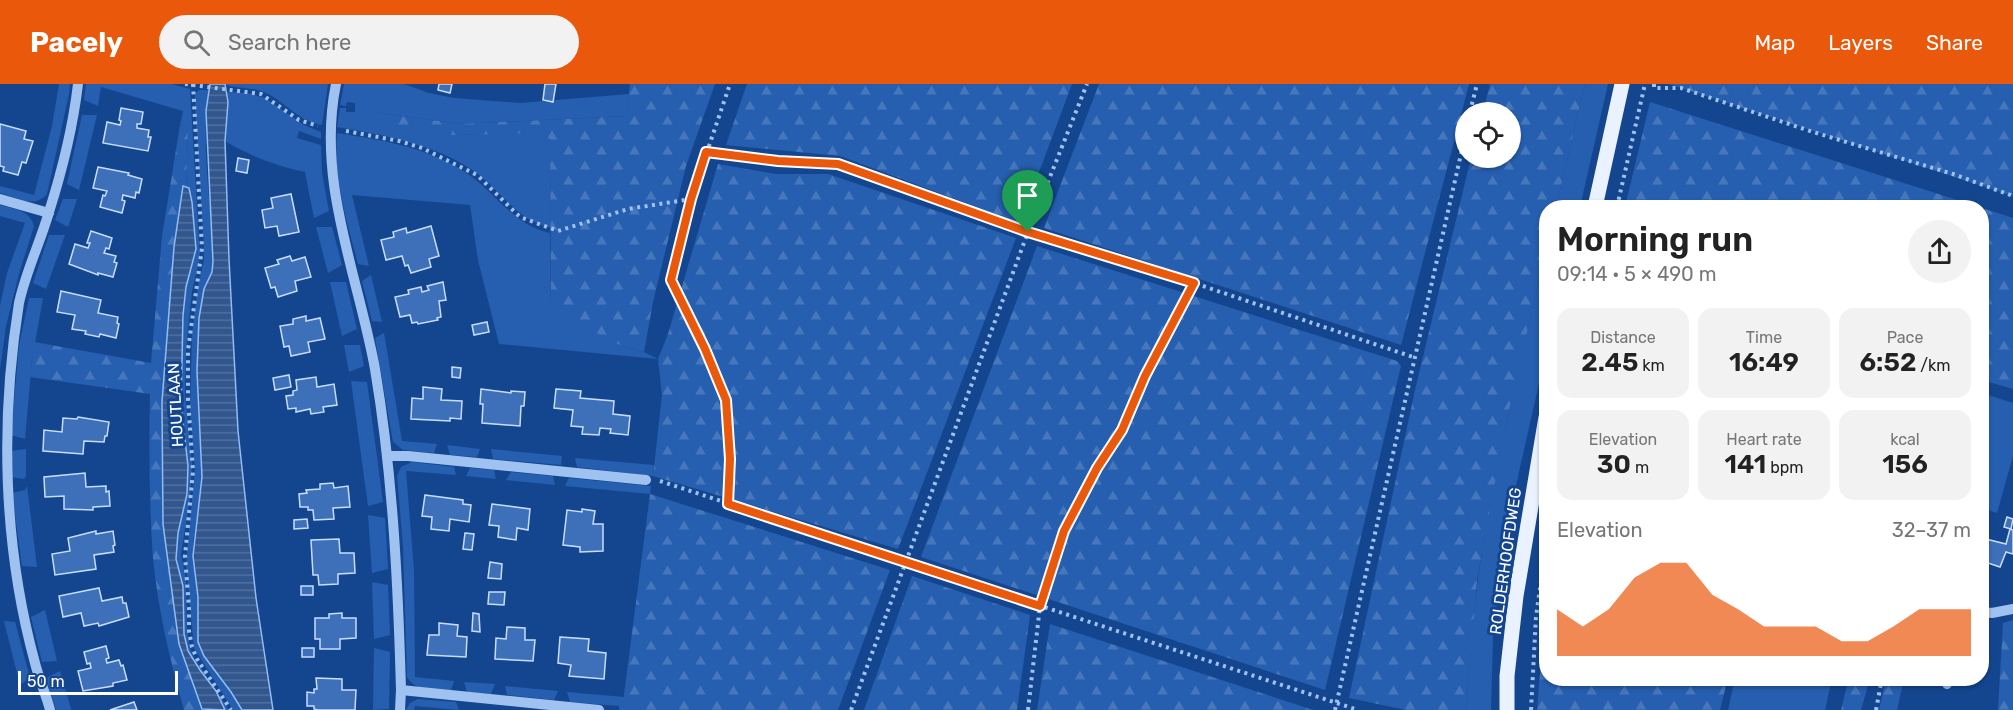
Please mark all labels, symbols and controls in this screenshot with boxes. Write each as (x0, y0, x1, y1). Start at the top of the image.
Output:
search box (159, 15, 579, 69)
text: Pacely (30, 26, 123, 59)
icon: search (180, 26, 213, 59)
text: Search here (228, 29, 351, 56)
text: Map (1754, 30, 1795, 55)
text: Layers (1828, 30, 1893, 55)
text: Share (1926, 30, 1983, 55)
map controls (1455, 102, 1521, 168)
button: locate (1455, 102, 1521, 168)
pin (1002, 170, 1053, 232)
icon: arrive (1011, 179, 1044, 212)
text: Morning run (1557, 220, 1753, 259)
button: share (1908, 220, 1971, 283)
text: 09:14 · 5 × 490 m (1557, 262, 1716, 286)
text: Distance (1590, 328, 1656, 347)
text: Time (1746, 328, 1782, 347)
text: Pace (1887, 328, 1923, 347)
text: 2.45 (1581, 347, 1638, 378)
text: 16:49 (1729, 347, 1799, 378)
text: 6:52 (1860, 347, 1916, 378)
text: km (1638, 356, 1665, 375)
text: /km (1916, 356, 1951, 375)
street label: HOUTLAAN (164, 362, 187, 448)
text: Elevation (1589, 430, 1657, 449)
text: Heart rate (1726, 430, 1802, 449)
text: kcal (1890, 430, 1920, 449)
text: 30 (1597, 449, 1631, 480)
text: 141 (1725, 449, 1766, 480)
text: 156 (1882, 449, 1928, 480)
text: m (1631, 458, 1649, 477)
text: bpm (1766, 458, 1803, 477)
street label: ROLDERHOOFDWEG (1486, 486, 1525, 636)
text: Elevation (1557, 518, 1643, 542)
text: 32–37 m (1892, 518, 1971, 542)
scale bar (18, 668, 178, 696)
text: 50 m (27, 672, 65, 691)

